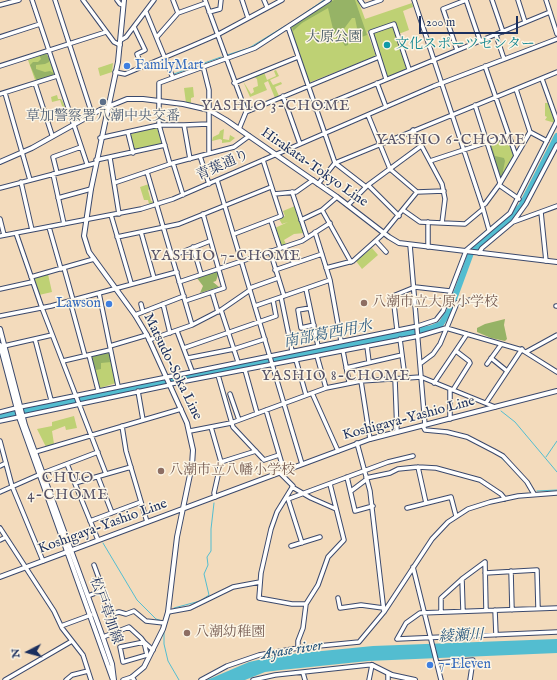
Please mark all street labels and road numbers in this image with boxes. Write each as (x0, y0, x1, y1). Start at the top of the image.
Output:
street label: Hirakata-Tokyo Line (257, 125, 371, 211)
street label: 青葉通り (194, 147, 252, 185)
street label: Matsudo-Soka Line (139, 311, 205, 423)
street label: Koshigaya-Yashio Line (341, 393, 477, 445)
street label: Koshigaya-Yashio Line (36, 496, 170, 558)
street label: 松戸草加線 (85, 575, 125, 647)

